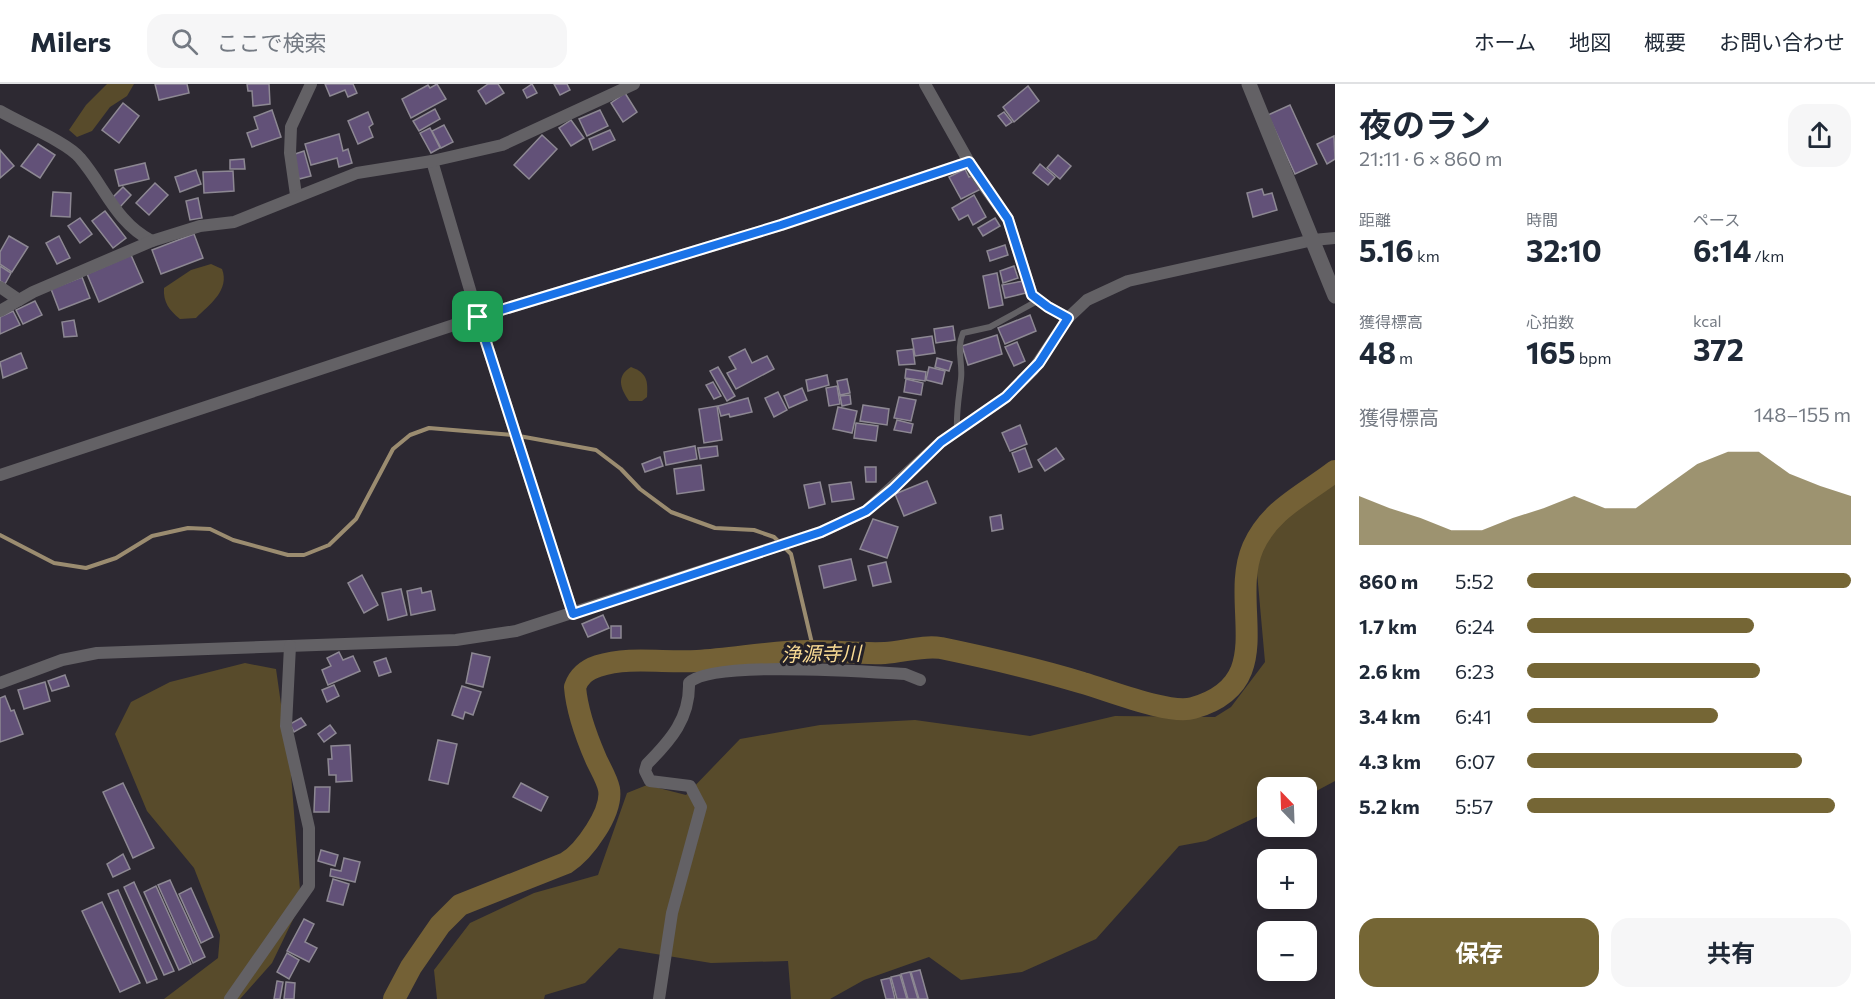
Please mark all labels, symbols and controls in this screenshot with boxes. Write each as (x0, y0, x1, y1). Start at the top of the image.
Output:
search box (147, 14, 567, 68)
text: Milers (30, 24, 111, 58)
icon: search (168, 25, 201, 58)
text: ここで検索 (216, 29, 326, 56)
text: ホーム (1474, 29, 1536, 54)
text: 地図 (1569, 29, 1611, 54)
text: 概要 (1644, 29, 1686, 54)
text: お問い合わせ (1719, 29, 1845, 54)
text: 夜のラン (1359, 103, 1491, 144)
button: share (1788, 104, 1851, 167)
text: 21:11 · 6 × 860 m (1359, 146, 1503, 170)
text: 距離 (1359, 210, 1391, 229)
text: 時間 (1526, 210, 1558, 229)
text: ペース (1693, 210, 1740, 229)
text: 5.16 (1359, 231, 1414, 268)
text: 32:10 (1526, 231, 1602, 268)
text: 6:14 (1693, 231, 1751, 268)
text: km (1414, 246, 1440, 265)
text: /km (1751, 246, 1784, 265)
pin (452, 291, 503, 342)
icon: arrive (461, 300, 494, 333)
text: kcal (1693, 311, 1722, 330)
text: 獲得標高 (1359, 312, 1423, 331)
text: 心拍数 (1526, 312, 1574, 331)
text: 372 (1693, 330, 1744, 367)
text: 48 (1359, 333, 1396, 370)
text: 165 (1526, 333, 1576, 370)
text: m (1396, 348, 1413, 367)
text: bpm (1576, 348, 1612, 367)
text: 148–155 m (1754, 402, 1851, 426)
text: 獲得標高 (1359, 405, 1439, 429)
text: 860 m (1359, 569, 1418, 593)
text: 5:52 (1455, 569, 1494, 593)
text: 1.7 km (1359, 614, 1417, 638)
text: 6:24 (1455, 614, 1495, 638)
water label: 浄源寺川 (781, 640, 863, 666)
text: 2.6 km (1359, 659, 1420, 683)
text: 6:23 (1455, 659, 1494, 683)
text: 3.4 km (1359, 704, 1421, 728)
text: 6:41 (1455, 704, 1492, 728)
text: 4.3 km (1359, 749, 1421, 773)
text: 6:07 (1455, 749, 1495, 773)
north arrow (1257, 777, 1317, 837)
map controls (1257, 777, 1317, 981)
text: 5.2 km (1359, 794, 1420, 818)
text: 5:57 (1455, 794, 1493, 818)
button: + (1257, 849, 1317, 909)
button: 保存 (1359, 918, 1599, 987)
button: 共有 (1611, 918, 1851, 987)
button: − (1257, 921, 1317, 981)

